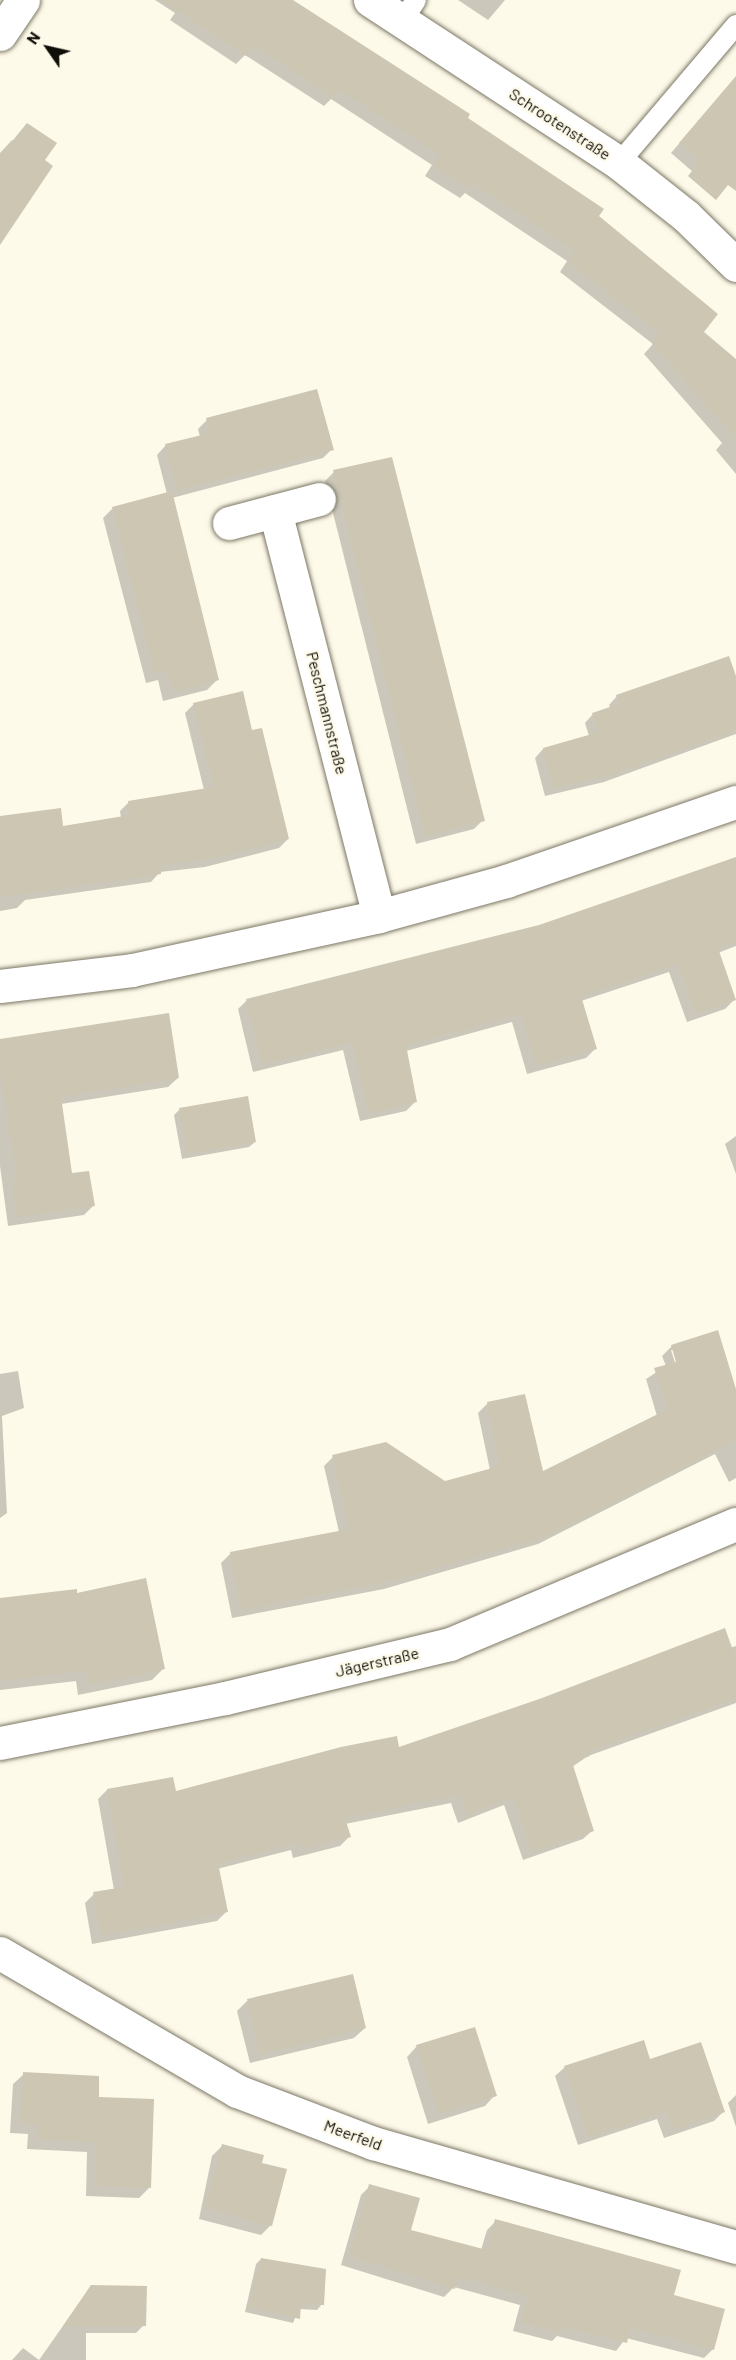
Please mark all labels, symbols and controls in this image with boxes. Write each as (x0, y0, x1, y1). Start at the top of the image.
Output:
north arrow (18, 18, 78, 78)
text: N (22, 28, 44, 47)
street label: Schrootenstraße (506, 84, 614, 164)
street label: Peschmannstraße (302, 650, 352, 776)
street label: Jägerstraße (333, 1643, 421, 1681)
street label: Meerfeld (321, 2116, 385, 2154)

